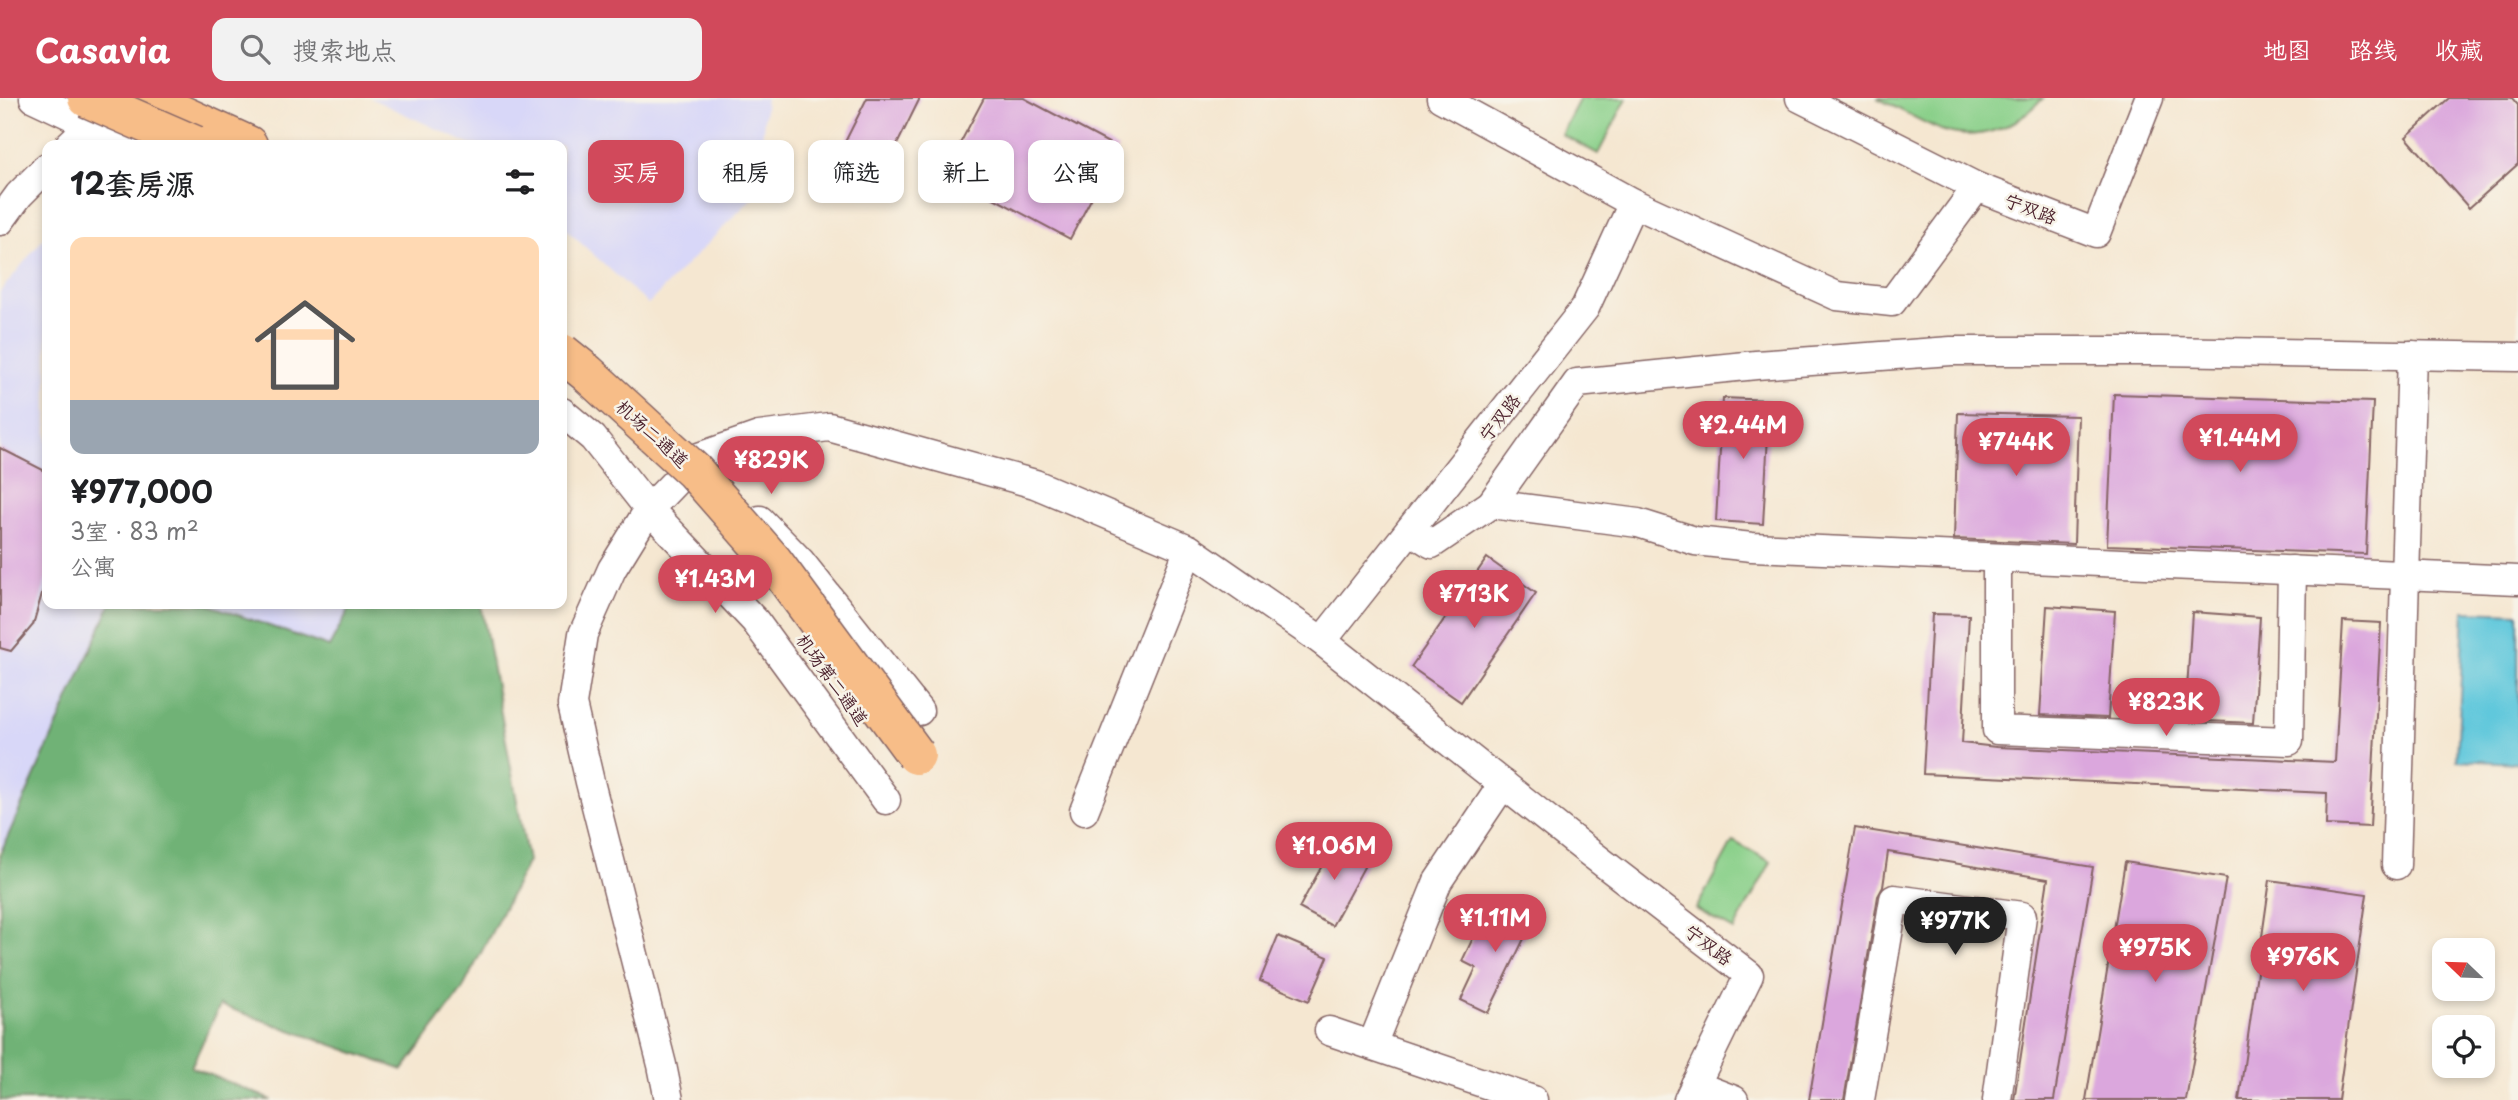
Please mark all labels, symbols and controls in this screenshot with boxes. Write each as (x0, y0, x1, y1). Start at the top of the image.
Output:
search box (212, 18, 702, 81)
text: Casavia (35, 24, 170, 74)
icon: search (236, 30, 274, 68)
text: 搜索地点 (292, 30, 396, 69)
text: 地图 (2263, 31, 2311, 67)
text: 路线 (2349, 31, 2397, 67)
text: 收藏 (2435, 31, 2483, 67)
chip: 买房 (588, 140, 684, 203)
chip: 租房 (698, 140, 794, 203)
chip: 筛选 (808, 140, 904, 203)
chip: 新上 (918, 140, 1014, 203)
chip: 公寓 (1028, 140, 1124, 203)
text: 12套房源 (70, 160, 195, 205)
icon: filters (501, 163, 539, 201)
street label: 宁双路 (2001, 186, 2061, 230)
icon: home (242, 282, 368, 408)
street label: 宁双路 (1472, 387, 1526, 447)
street label: 机场二通道 (611, 393, 695, 473)
pin: ¥2.44M (1686, 402, 1800, 461)
text: ¥2.44M (1699, 406, 1787, 441)
pin: ¥1.44M (2183, 414, 2297, 474)
pin: ¥744K (1967, 418, 2065, 478)
text: ¥1.44M (2199, 419, 2281, 454)
text: ¥744K (1978, 423, 2054, 458)
pin: ¥829K (722, 436, 820, 496)
text: ¥829K (733, 441, 809, 476)
text: ¥977,000 (70, 468, 213, 513)
text: 3室 · 83 m² (70, 513, 199, 548)
text: 公寓 (70, 548, 116, 583)
pin: ¥1.43M (658, 556, 772, 615)
text: ¥1.43M (674, 560, 756, 595)
pin: ¥713K (1425, 570, 1523, 630)
text: ¥713K (1439, 575, 1509, 610)
street label: 机场第二通道 (790, 627, 876, 731)
pin: ¥823K (2117, 678, 2215, 738)
text: ¥823K (2128, 683, 2204, 718)
pin: ¥1.06M (1277, 822, 1391, 882)
text: ¥1.06M (1291, 827, 1377, 862)
pin: ¥1.11M (1438, 894, 1552, 954)
pin: ¥977K (1906, 898, 2004, 957)
text: ¥1.11M (1459, 899, 1531, 934)
text: ¥977K (1920, 902, 1990, 937)
street label: 宁双路 (1679, 917, 1739, 971)
pin: ¥975K (2106, 924, 2204, 984)
text: ¥975K (2119, 929, 2191, 964)
pin: ¥976K (2254, 934, 2352, 993)
text: ¥976K (2267, 938, 2339, 973)
north arrow (2432, 938, 2496, 1001)
map controls (2432, 938, 2495, 1078)
button: locate (2432, 1015, 2495, 1078)

